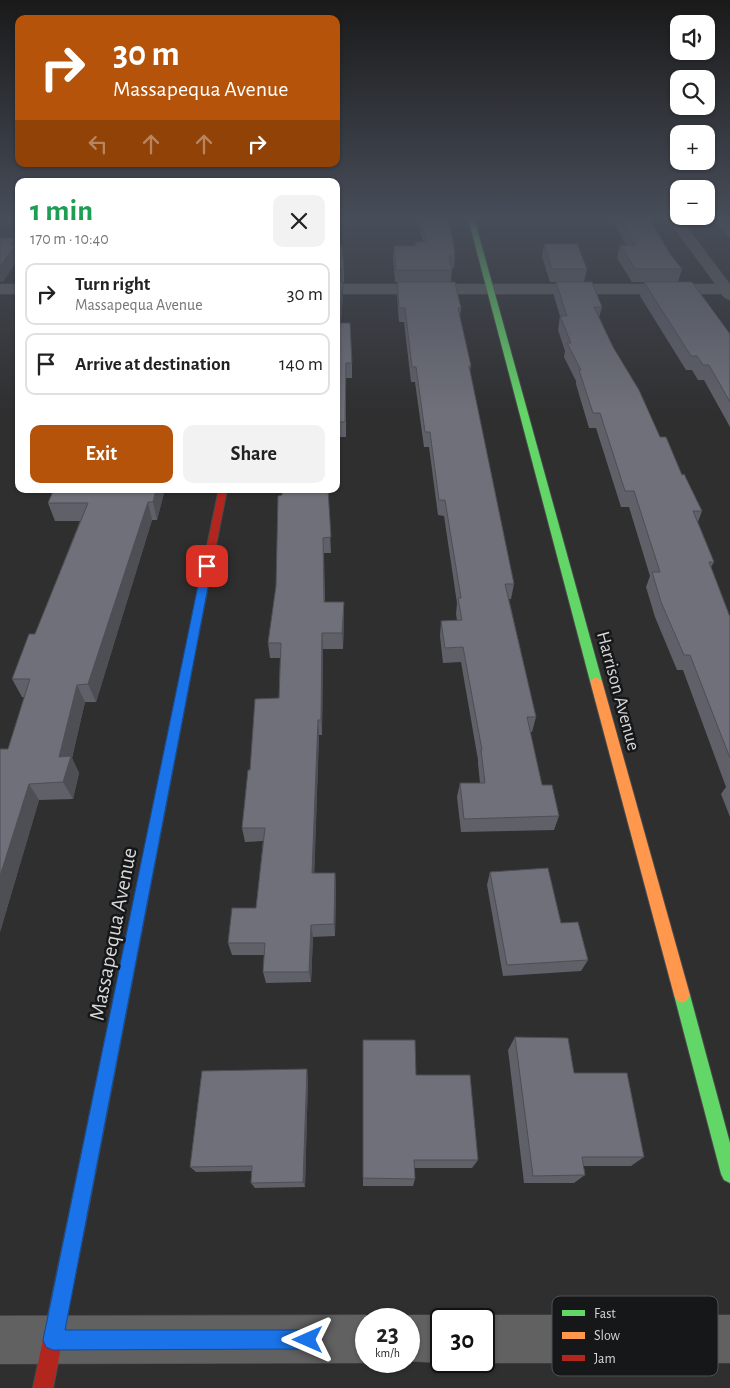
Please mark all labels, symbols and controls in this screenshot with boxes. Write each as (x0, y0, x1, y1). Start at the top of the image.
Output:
map controls (670, 15, 715, 225)
button: sound (670, 15, 715, 60)
icon: right (30, 35, 95, 100)
text: 30 m (113, 37, 180, 72)
button: search (670, 70, 715, 115)
text: Massapequa Avenue (113, 78, 288, 100)
button: + (670, 125, 715, 170)
icon: left (84, 130, 112, 158)
icon: ahead (137, 130, 165, 158)
icon: ahead (190, 130, 218, 158)
icon: right (243, 130, 271, 158)
button: − (670, 180, 715, 225)
button: close (273, 195, 325, 247)
text: 1 min (30, 196, 93, 226)
text: 170 m · 10:40 (30, 231, 109, 247)
text: Turn right (75, 275, 150, 294)
icon: right (32, 280, 60, 308)
text: 30 m (287, 285, 323, 304)
text: Massapequa Avenue (75, 297, 203, 313)
icon: arrive (32, 350, 60, 378)
text: Arrive at destination (75, 355, 231, 374)
text: 140 m (279, 355, 323, 374)
button: Exit (30, 425, 173, 483)
button: Share (183, 425, 325, 483)
pin (186, 545, 228, 587)
icon: arrive (193, 552, 221, 580)
street label: Harrison Avenue (593, 629, 643, 753)
street label: Massapequa Avenue (85, 846, 141, 1022)
legend (552, 1296, 718, 1376)
text: Fast (594, 1307, 616, 1321)
speed limit sign: 30 (430, 1308, 495, 1373)
position arrow (281, 1313, 333, 1365)
text: 23 (376, 1322, 399, 1347)
text: Slow (594, 1329, 621, 1343)
text: km/h (375, 1347, 400, 1359)
text: Jam (594, 1352, 616, 1366)

